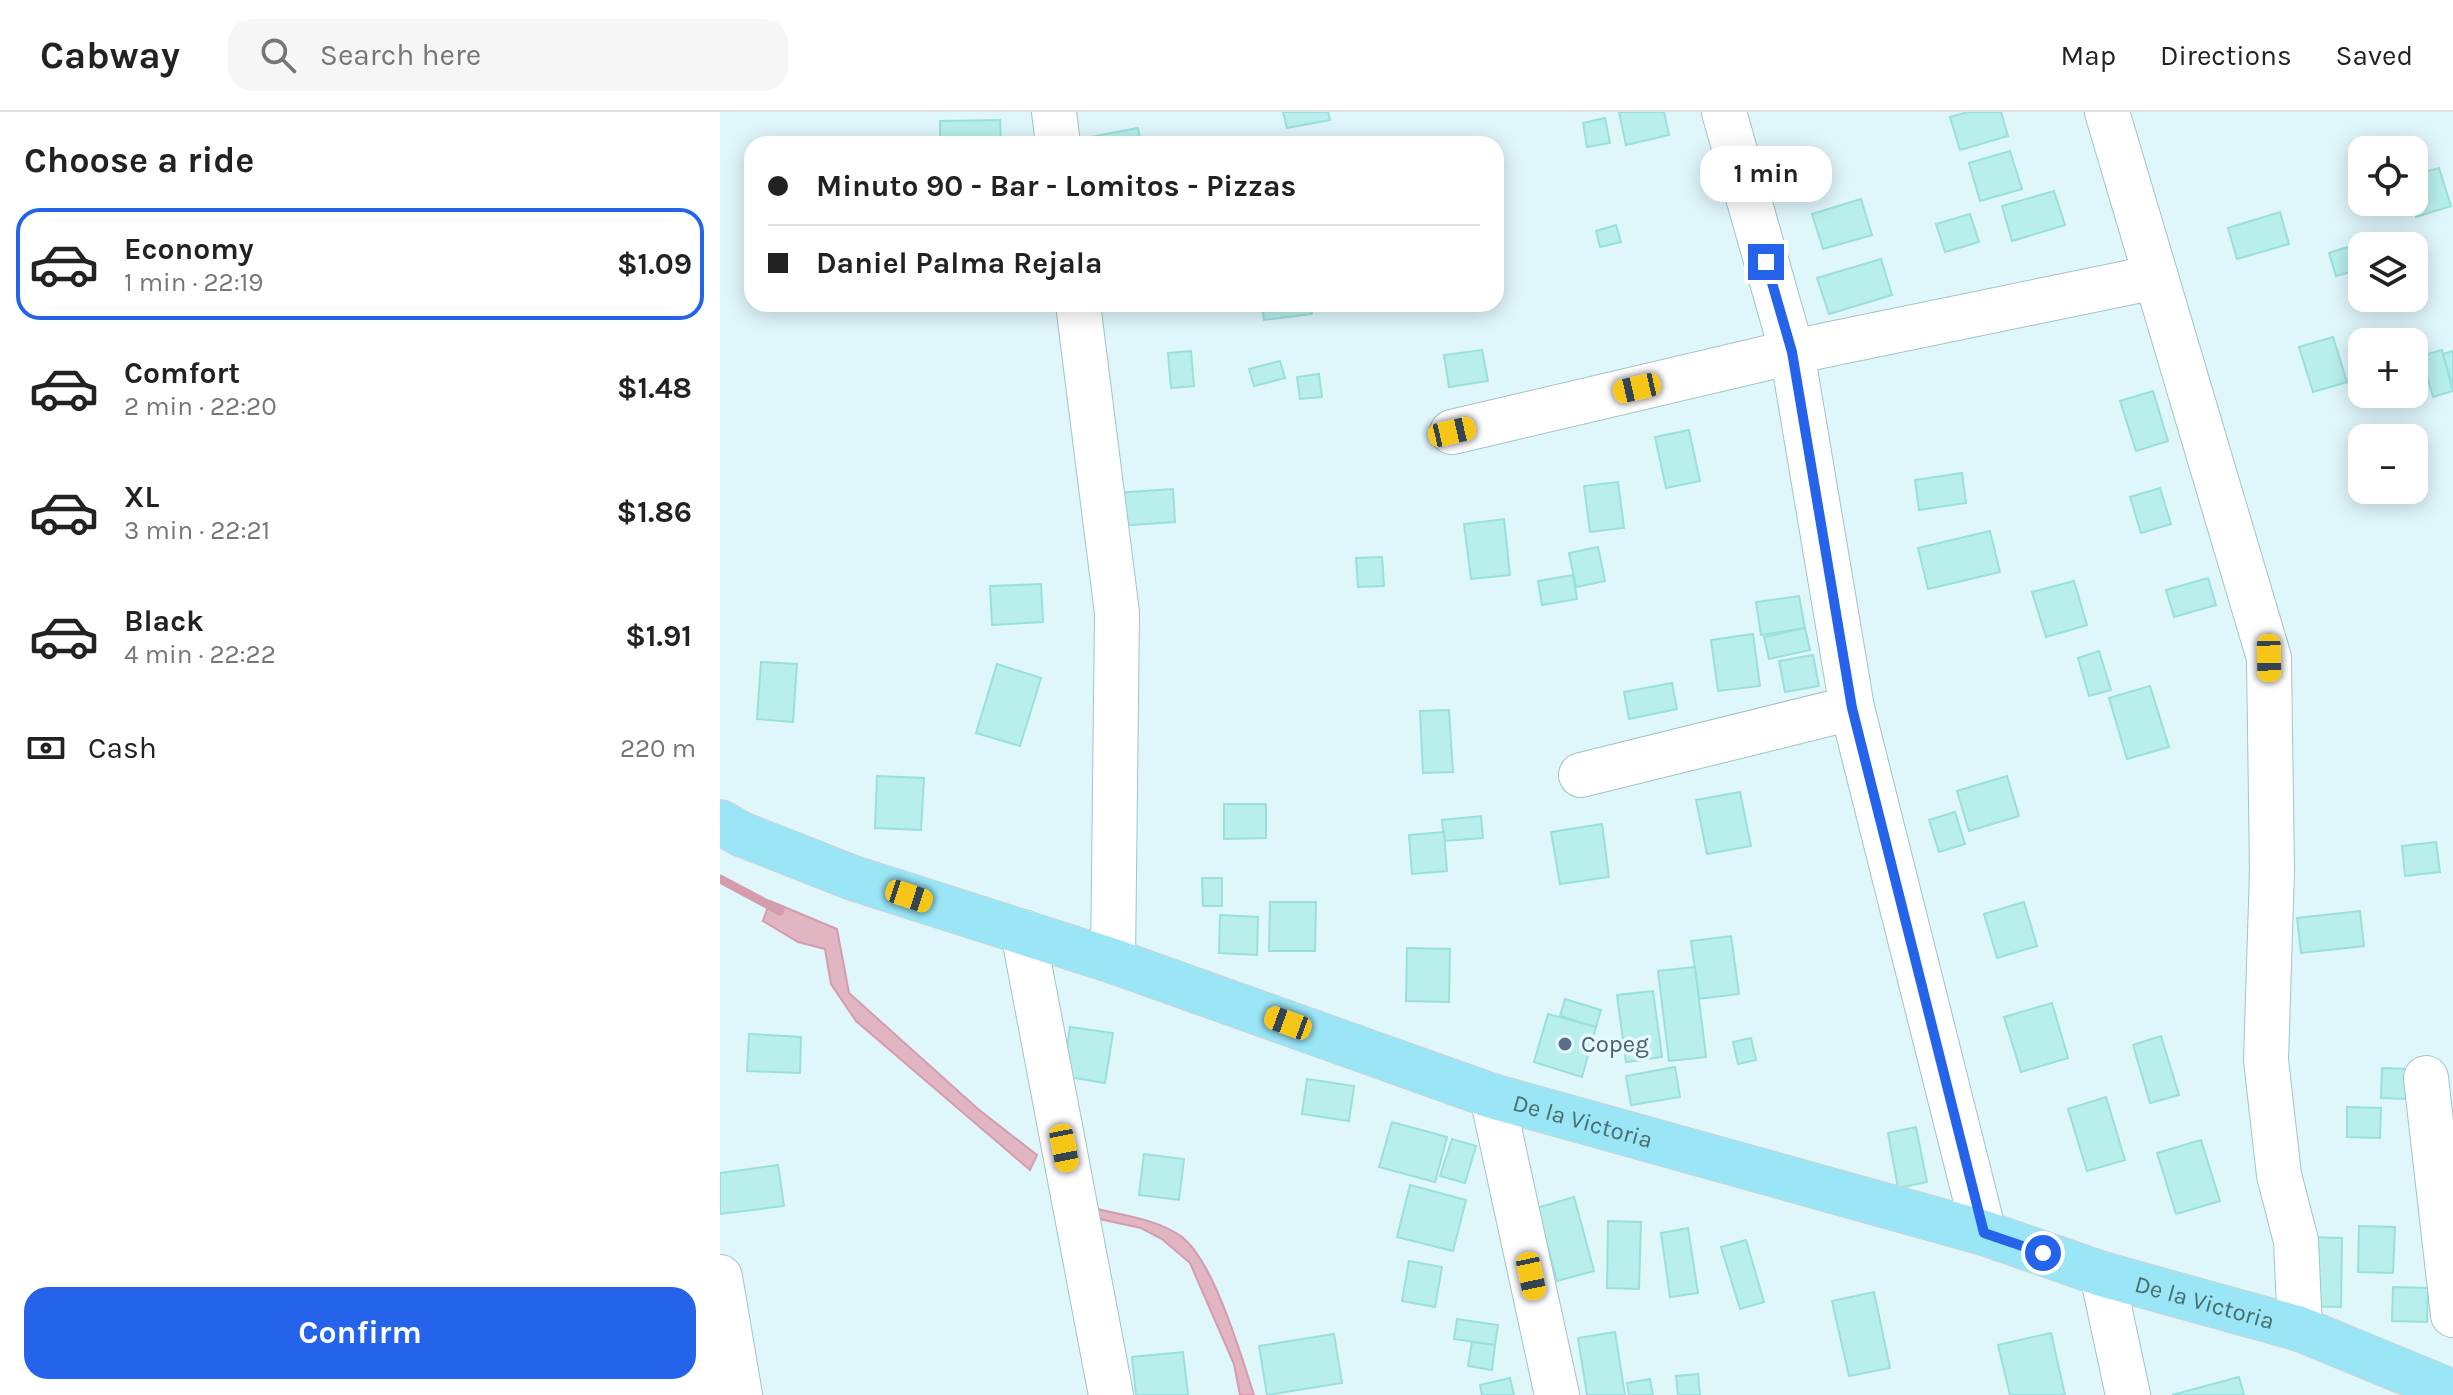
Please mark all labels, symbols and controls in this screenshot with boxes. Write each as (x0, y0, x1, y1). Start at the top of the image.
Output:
search box (228, 19, 788, 91)
text: Cabway (40, 33, 180, 78)
icon: search (256, 33, 300, 77)
text: Search here (320, 37, 481, 73)
text: Map (2061, 39, 2116, 72)
text: Directions (2160, 39, 2292, 72)
text: Saved (2336, 39, 2413, 72)
map controls (2348, 136, 2428, 504)
button: locate (2348, 136, 2428, 216)
text: Choose a ride (24, 139, 254, 181)
callout: 1 min (1700, 146, 1832, 202)
text: 1 min (1733, 158, 1799, 189)
text: Minuto 90 - Bar - Lomitos - Pizzas (816, 168, 1296, 204)
icon: car (28, 228, 100, 300)
text: Economy (124, 231, 254, 267)
button: layers (2348, 232, 2428, 312)
route end (1748, 244, 1784, 280)
text: Daniel Palma Rejala (816, 245, 1103, 281)
text: $1.09 (617, 246, 692, 282)
text: 1 min · 22:19 (124, 267, 263, 298)
button: + (2348, 328, 2428, 408)
icon: car (28, 352, 100, 424)
text: Comfort (124, 355, 240, 391)
text: $1.48 (617, 370, 692, 406)
car (1611, 371, 1663, 405)
text: 2 min · 22:20 (124, 391, 277, 422)
car (1426, 415, 1478, 449)
button: − (2348, 424, 2428, 504)
icon: car (28, 476, 100, 548)
text: XL (124, 479, 159, 515)
text: $1.86 (617, 494, 692, 530)
text: 3 min · 22:21 (124, 515, 270, 546)
icon: car (28, 600, 100, 672)
text: Black (124, 603, 204, 639)
text: $1.91 (625, 618, 692, 654)
car (2257, 634, 2281, 682)
text: 4 min · 22:22 (124, 639, 276, 670)
icon: cash (24, 726, 68, 770)
text: Cash (88, 730, 157, 766)
text: 220 m (620, 733, 696, 764)
car (882, 877, 936, 915)
car (1261, 1004, 1315, 1042)
place label: Copeg (1581, 1030, 1649, 1058)
marker: Copeg (1556, 1035, 1574, 1053)
street label: De la Victoria (1510, 1089, 1656, 1154)
car (1048, 1122, 1080, 1174)
route start (2025, 1235, 2061, 1271)
car (1514, 1250, 1548, 1302)
street label: De la Victoria (2132, 1270, 2278, 1335)
button: Confirm (24, 1287, 696, 1379)

